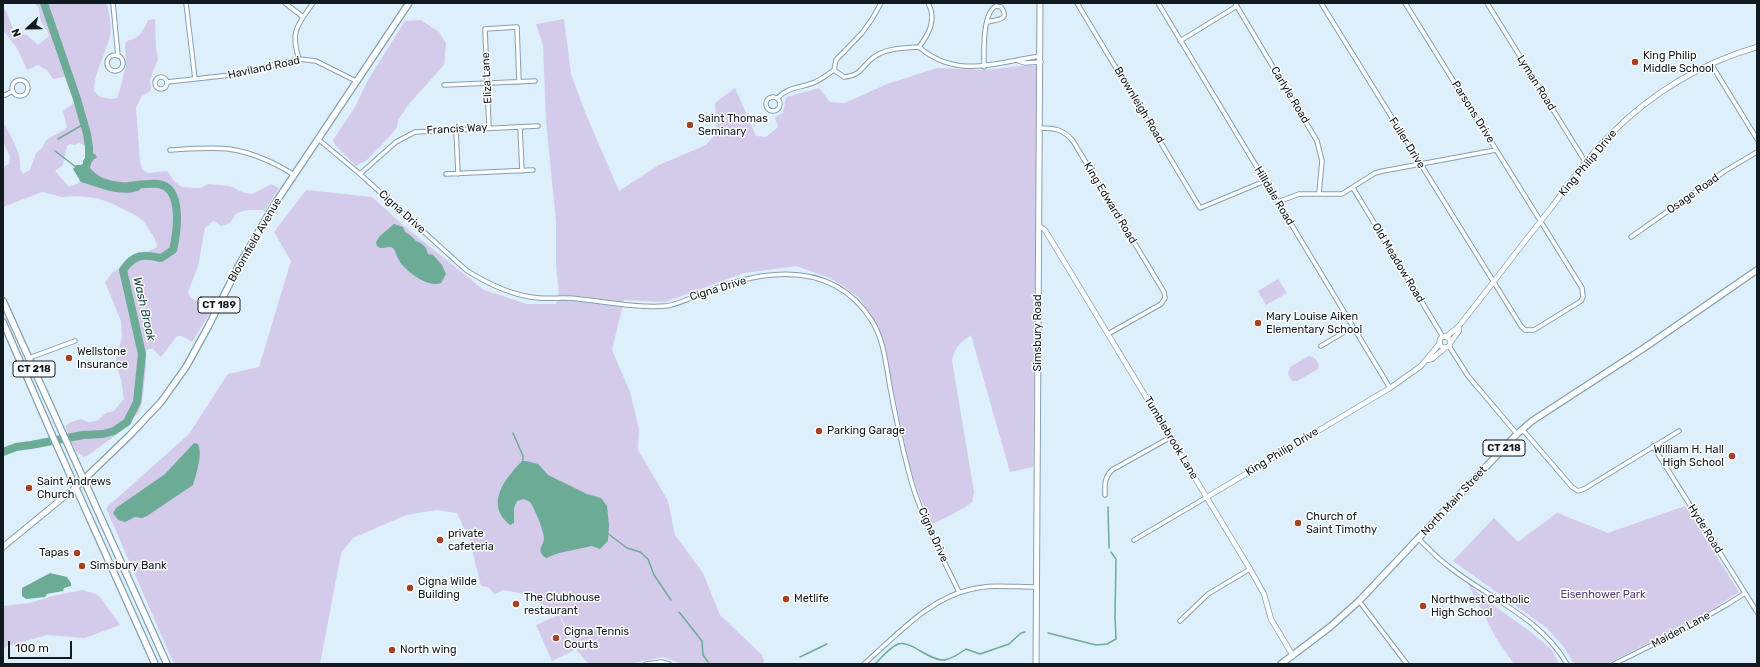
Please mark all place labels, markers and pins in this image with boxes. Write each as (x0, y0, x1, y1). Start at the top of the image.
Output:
place label: King Philip Middle School (1643, 49, 1714, 75)
marker: King Philip Middle School (1630, 57, 1640, 67)
place label: Saint Thomas Seminary (698, 112, 768, 138)
marker: Saint Thomas Seminary (685, 120, 695, 130)
place label: Mary Louise Aiken Elementary School (1266, 310, 1362, 336)
marker: Mary Louise Aiken Elementary School (1253, 318, 1263, 328)
place label: Wellstone Insurance (77, 345, 128, 371)
marker: Wellstone Insurance (64, 353, 74, 363)
place label: Parking Garage (827, 424, 905, 438)
marker: Parking Garage (814, 426, 824, 436)
place label: William H. Hall High School (1653, 443, 1724, 469)
marker: William H. Hall High School (1727, 451, 1737, 461)
place label: Saint Andrews Church (37, 475, 111, 501)
marker: Saint Andrews Church (24, 483, 34, 493)
place label: Church of Saint Timothy (1306, 510, 1377, 536)
marker: Church of Saint Timothy (1293, 518, 1303, 528)
place label: private cafeteria (448, 527, 494, 553)
marker: private cafeteria (435, 535, 445, 545)
place label: Tapas (39, 546, 69, 560)
marker: Tapas (72, 548, 82, 558)
place label: Simsbury Bank (90, 559, 167, 573)
marker: Simsbury Bank (77, 561, 87, 571)
place label: Cigna Wilde Building (418, 575, 477, 601)
marker: Cigna Wilde Building (405, 583, 415, 593)
place label: The Clubhouse restaurant (524, 591, 600, 617)
place label: Metlife (794, 592, 829, 606)
place label: Northwest Catholic High School (1431, 593, 1530, 619)
marker: Metlife (781, 594, 791, 604)
marker: The Clubhouse restaurant (511, 599, 521, 609)
marker: Northwest Catholic High School (1418, 601, 1428, 611)
place label: Cigna Tennis Courts (564, 625, 629, 651)
marker: Cigna Tennis Courts (551, 633, 561, 643)
place label: North wing (400, 643, 457, 657)
marker: North wing (387, 645, 397, 655)

